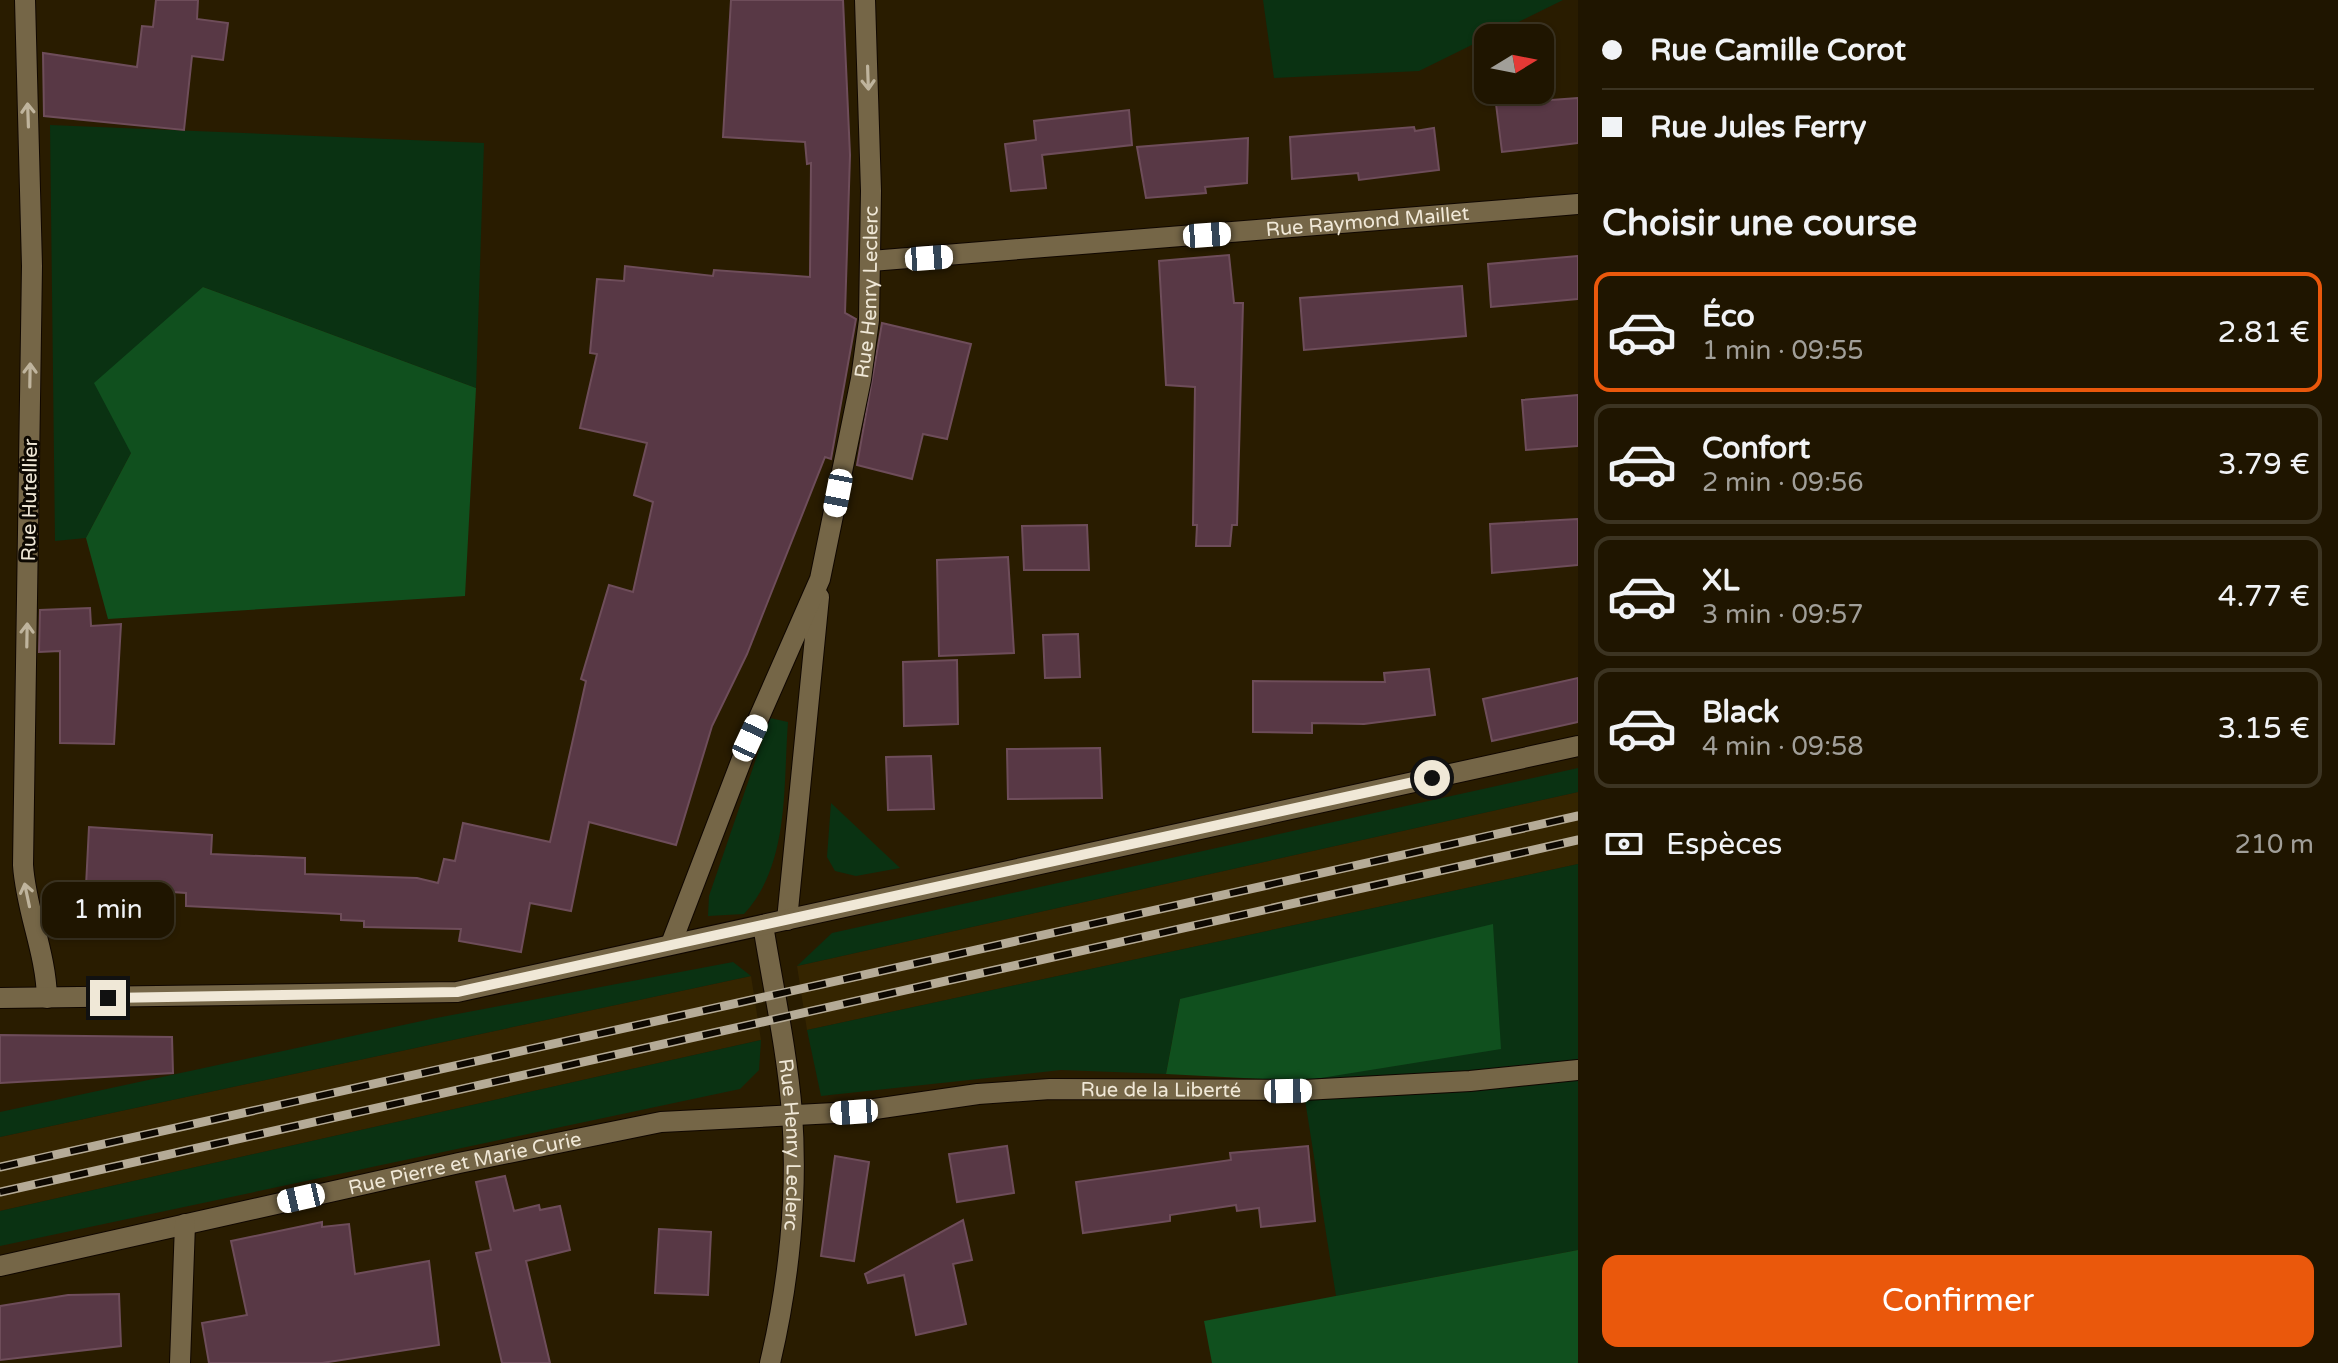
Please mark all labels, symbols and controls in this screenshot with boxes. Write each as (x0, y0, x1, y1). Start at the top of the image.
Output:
north arrow (1474, 24, 1554, 104)
map controls (1474, 24, 1554, 104)
text: Rue Camille Corot (1650, 32, 1906, 69)
one-way arrow (861, 64, 876, 91)
one-way arrow (21, 102, 36, 129)
text: Rue Jules Ferry (1650, 109, 1866, 146)
street label: Rue Raymond Maillet (1265, 202, 1471, 242)
text: Choisir une course (1602, 202, 1917, 245)
street label: Rue Henry Leclerc (850, 205, 884, 380)
car (1182, 221, 1232, 249)
car (904, 244, 954, 272)
icon: car (1606, 296, 1678, 368)
text: Éco (1702, 298, 1755, 335)
text: 2.81 € (2218, 314, 2310, 351)
text: 1 min · 09:55 (1702, 335, 1864, 366)
one-way arrow (23, 362, 38, 389)
icon: car (1606, 428, 1678, 500)
text: Confort (1702, 430, 1810, 467)
street label: Rue Hutellier (17, 438, 43, 562)
text: 3.79 € (2218, 446, 2310, 483)
car (822, 467, 854, 519)
text: 2 min · 09:56 (1702, 467, 1864, 498)
icon: car (1606, 560, 1678, 632)
text: XL (1702, 562, 1739, 599)
text: 4.77 € (2218, 578, 2310, 615)
text: 3 min · 09:57 (1702, 599, 1864, 630)
one-way arrow (19, 622, 34, 649)
icon: car (1606, 692, 1678, 764)
text: Black (1702, 694, 1779, 731)
text: 3.15 € (2217, 710, 2310, 747)
car (729, 711, 771, 765)
text: 4 min · 09:58 (1702, 731, 1864, 762)
route start (1414, 760, 1450, 796)
icon: cash (1602, 822, 1646, 866)
text: Espèces (1666, 826, 1783, 863)
text: 210 m (2234, 829, 2314, 860)
one-way arrow (19, 882, 34, 908)
callout: 1 min (42, 882, 174, 938)
text: 1 min (73, 894, 143, 925)
route end (90, 980, 126, 1016)
street label: Rue Henry Leclerc (773, 1057, 805, 1232)
street label: Rue de la Liberté (1080, 1078, 1241, 1103)
car (1264, 1079, 1312, 1103)
car (829, 1098, 879, 1126)
street label: Rue Pierre et Marie Curie (346, 1127, 584, 1201)
car (275, 1181, 327, 1215)
button: Confirmer (1602, 1255, 2314, 1347)

